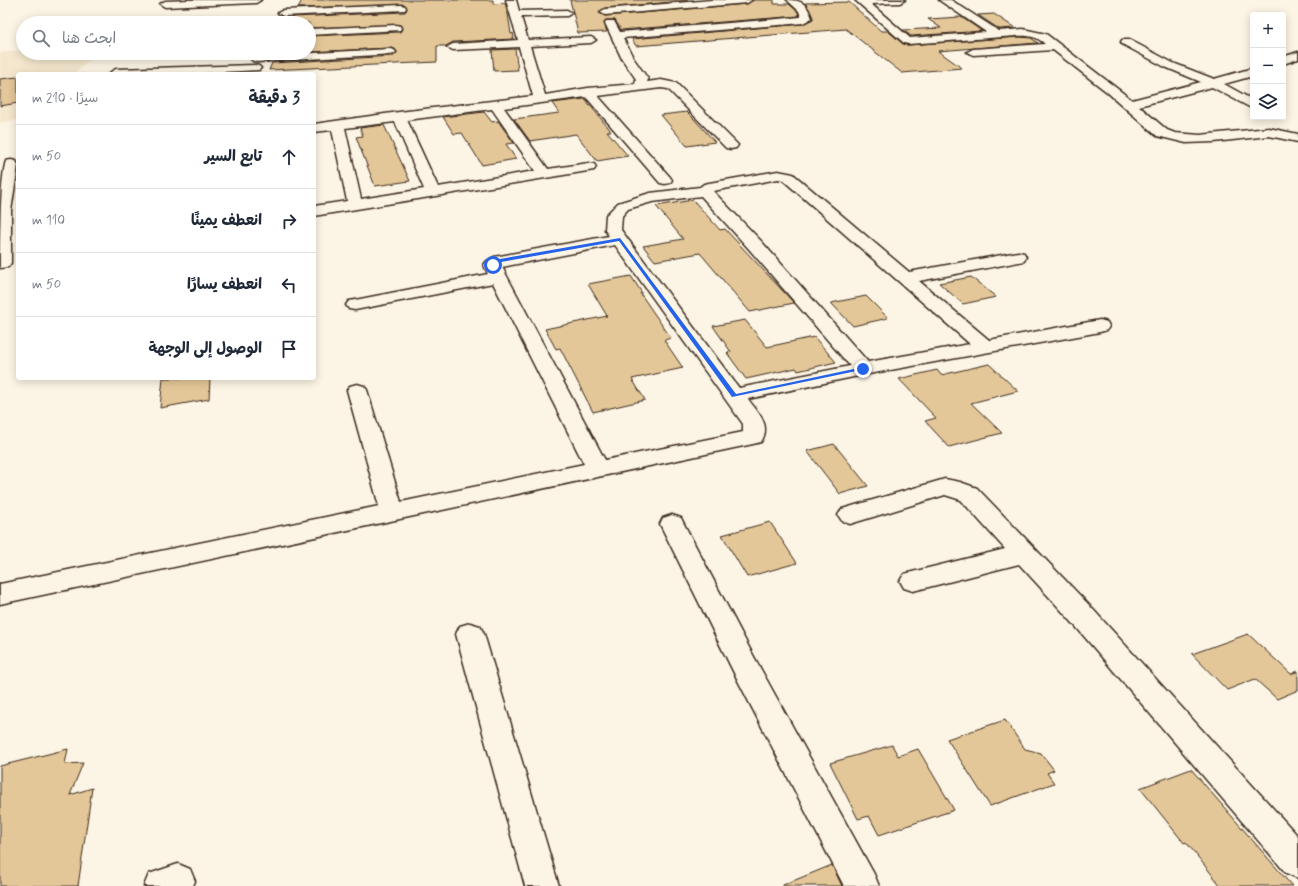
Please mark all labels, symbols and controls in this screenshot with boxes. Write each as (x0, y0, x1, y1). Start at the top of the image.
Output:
map controls (1250, 12, 1286, 120)
button: + (1250, 12, 1286, 48)
search box (16, 16, 316, 60)
icon: search (30, 27, 52, 49)
text: ابحث هنا (62, 29, 116, 49)
button: − (1250, 48, 1286, 84)
button: layers (1250, 84, 1286, 120)
text: 3 دقيقة (249, 87, 300, 109)
text: سيرًا · 210 m (32, 90, 98, 107)
icon: ahead (278, 146, 300, 168)
text: تابع السير (204, 147, 262, 167)
text: 50 m (32, 148, 61, 165)
icon: right (278, 210, 300, 232)
text: انعطف يمينًا (191, 211, 262, 231)
text: 110 m (32, 212, 65, 229)
route start (484, 256, 502, 274)
icon: left (278, 274, 300, 296)
text: انعطف يسارًا (187, 275, 262, 295)
text: 50 m (32, 276, 61, 293)
icon: arrive (278, 338, 300, 360)
text: الوصول إلى الوجهة (148, 339, 262, 359)
route end (854, 360, 872, 378)

